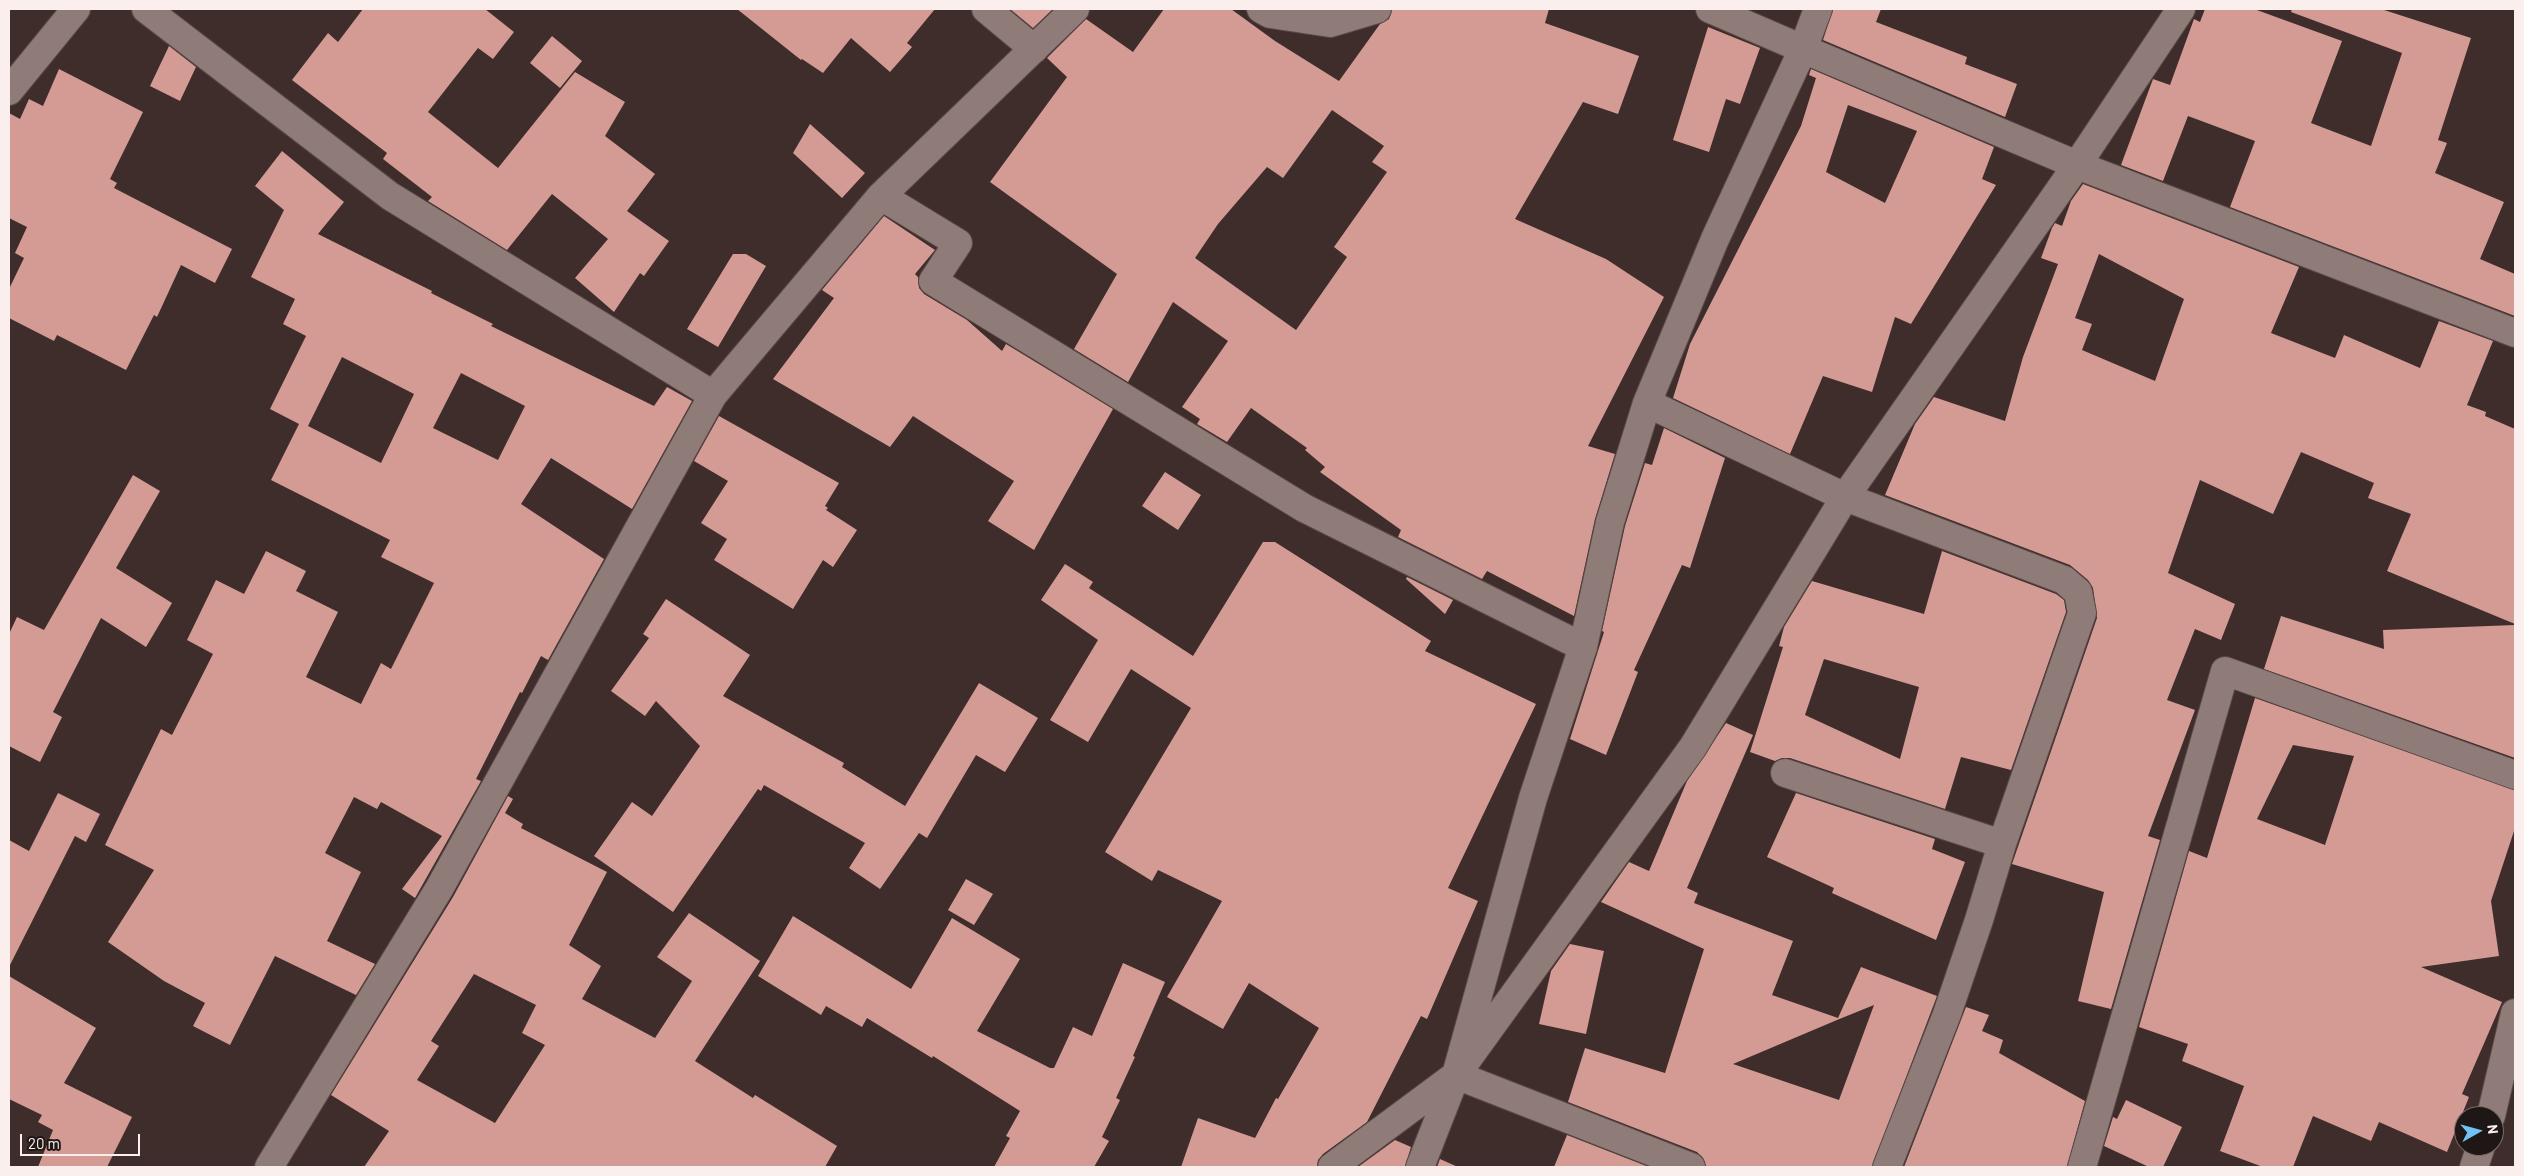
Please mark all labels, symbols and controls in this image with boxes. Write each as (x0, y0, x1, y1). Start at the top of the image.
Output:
north arrow (2454, 1106, 2504, 1156)
scale bar (22, 1124, 142, 1156)
text: N (2484, 1124, 2502, 1135)
text: 20 m (28, 1134, 60, 1152)

